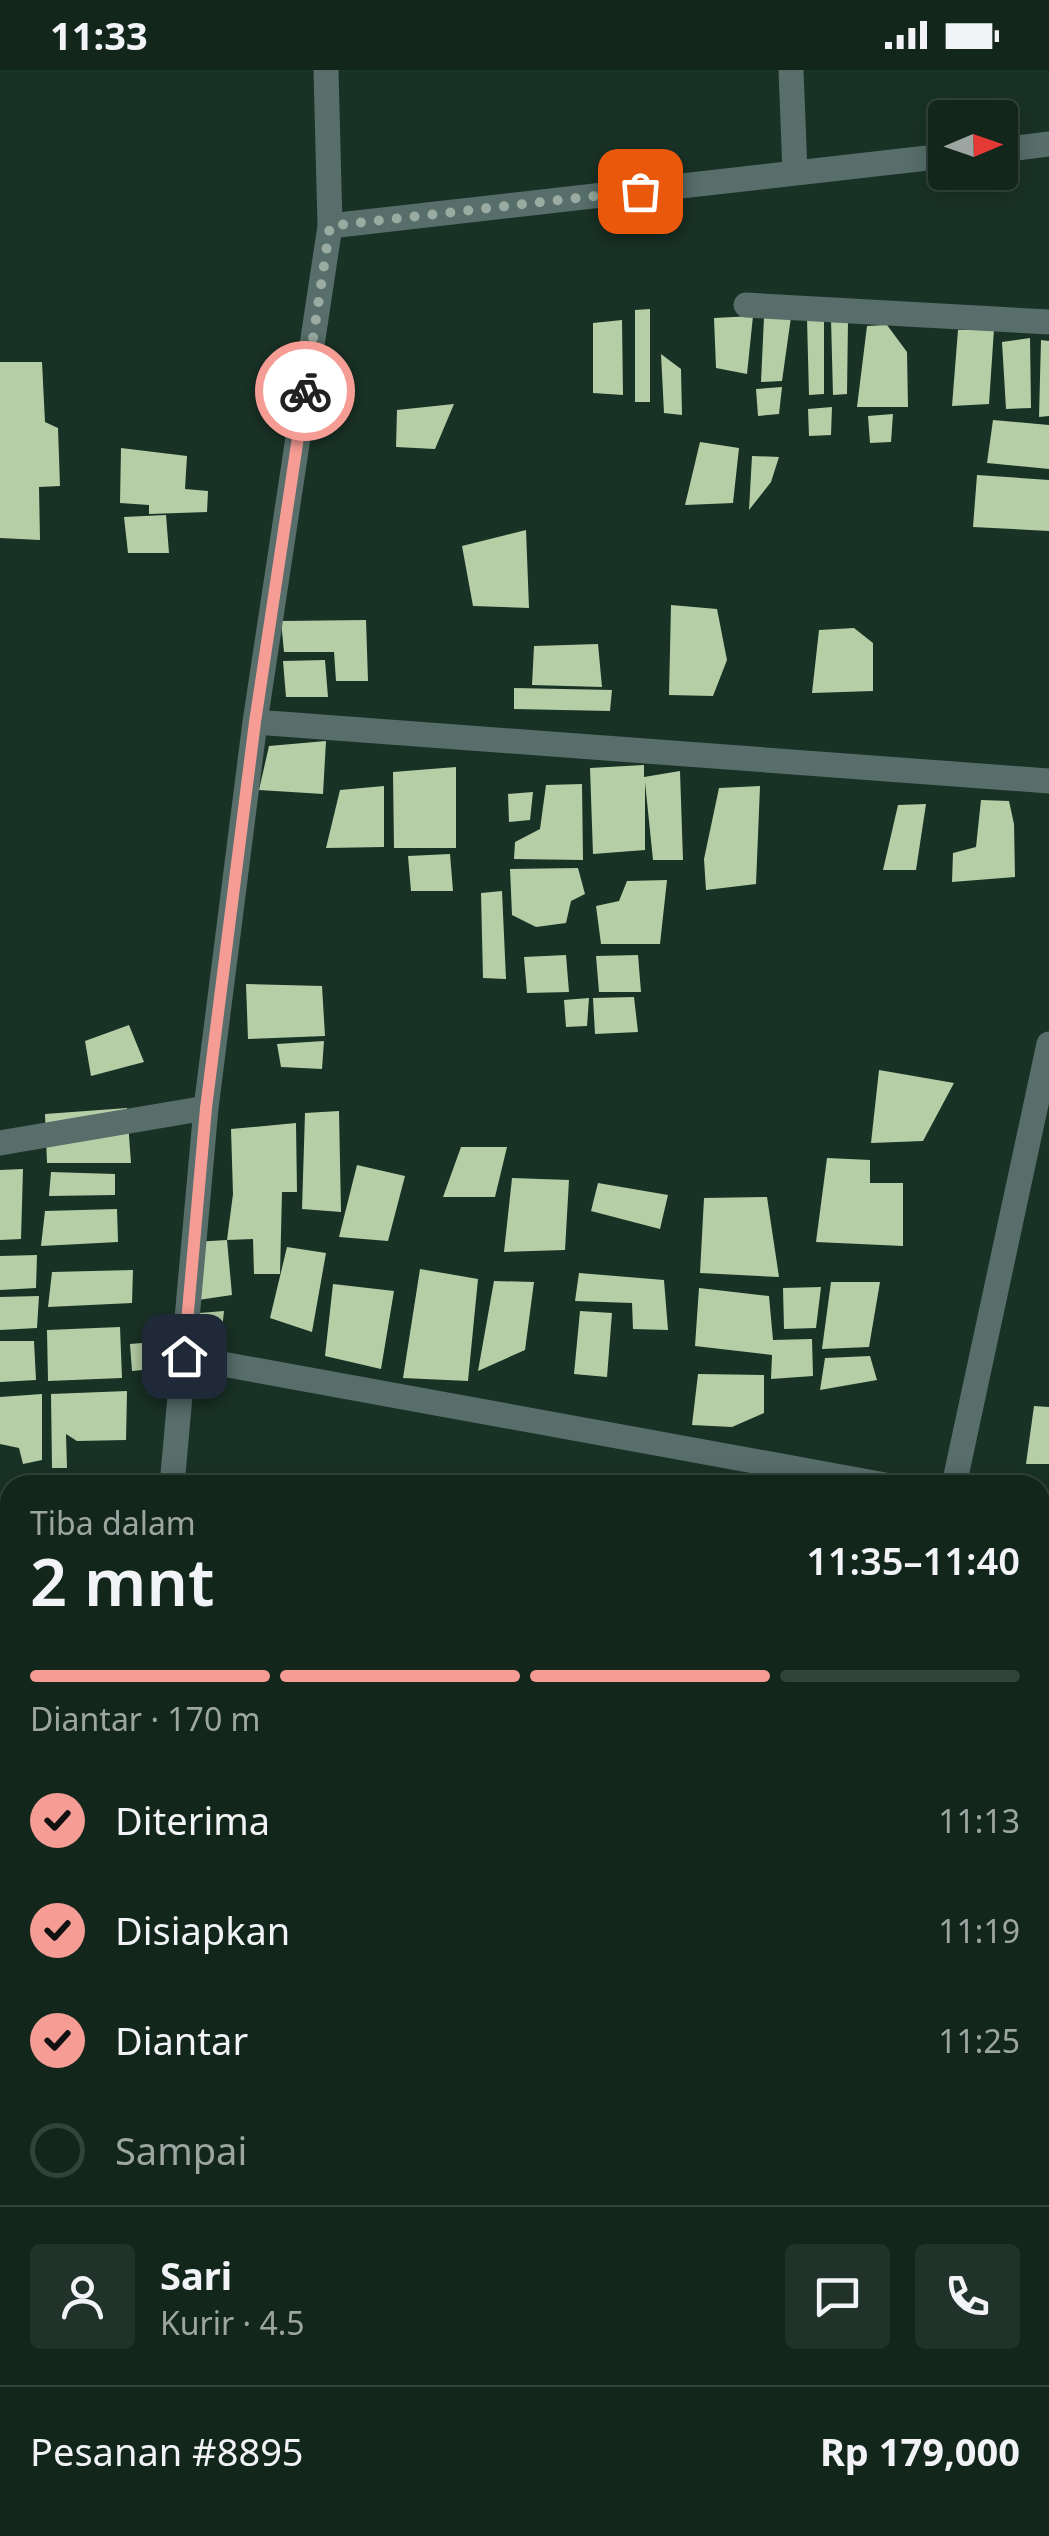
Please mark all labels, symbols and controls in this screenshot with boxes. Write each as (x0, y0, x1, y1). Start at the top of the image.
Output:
text: 11:33 (50, 9, 148, 61)
north arrow (928, 100, 1018, 190)
map controls (928, 100, 1018, 190)
pin (598, 149, 683, 234)
icon: bag (613, 164, 668, 219)
courier (255, 341, 355, 441)
icon: bike (278, 364, 333, 419)
pin (142, 1314, 227, 1399)
icon: home (157, 1329, 212, 1384)
text: Tiba dalam (30, 1501, 196, 1544)
text: 11:35–11:40 (806, 1534, 1020, 1586)
text: 2 mnt (30, 1537, 214, 1625)
text: Diantar · 170 m (30, 1697, 260, 1740)
icon: check (30, 1793, 85, 1848)
text: Diterima (115, 1794, 270, 1846)
text: 11:13 (938, 1799, 1020, 1842)
icon: check (30, 1903, 85, 1958)
text: Disiapkan (115, 1904, 290, 1956)
text: 11:19 (938, 1909, 1020, 1952)
icon: check (30, 2013, 85, 2068)
text: Diantar (115, 2014, 248, 2066)
text: 11:25 (938, 2019, 1020, 2062)
text: Sampai (115, 2124, 247, 2176)
button: person (30, 2244, 135, 2349)
button: chat (785, 2244, 890, 2349)
button: phone (915, 2244, 1020, 2349)
text: Sari (160, 2249, 232, 2301)
text: Kurir · 4.5 (160, 2301, 305, 2344)
text: Pesanan #8895 (30, 2425, 304, 2477)
text: Rp 179,000 (820, 2425, 1020, 2477)

